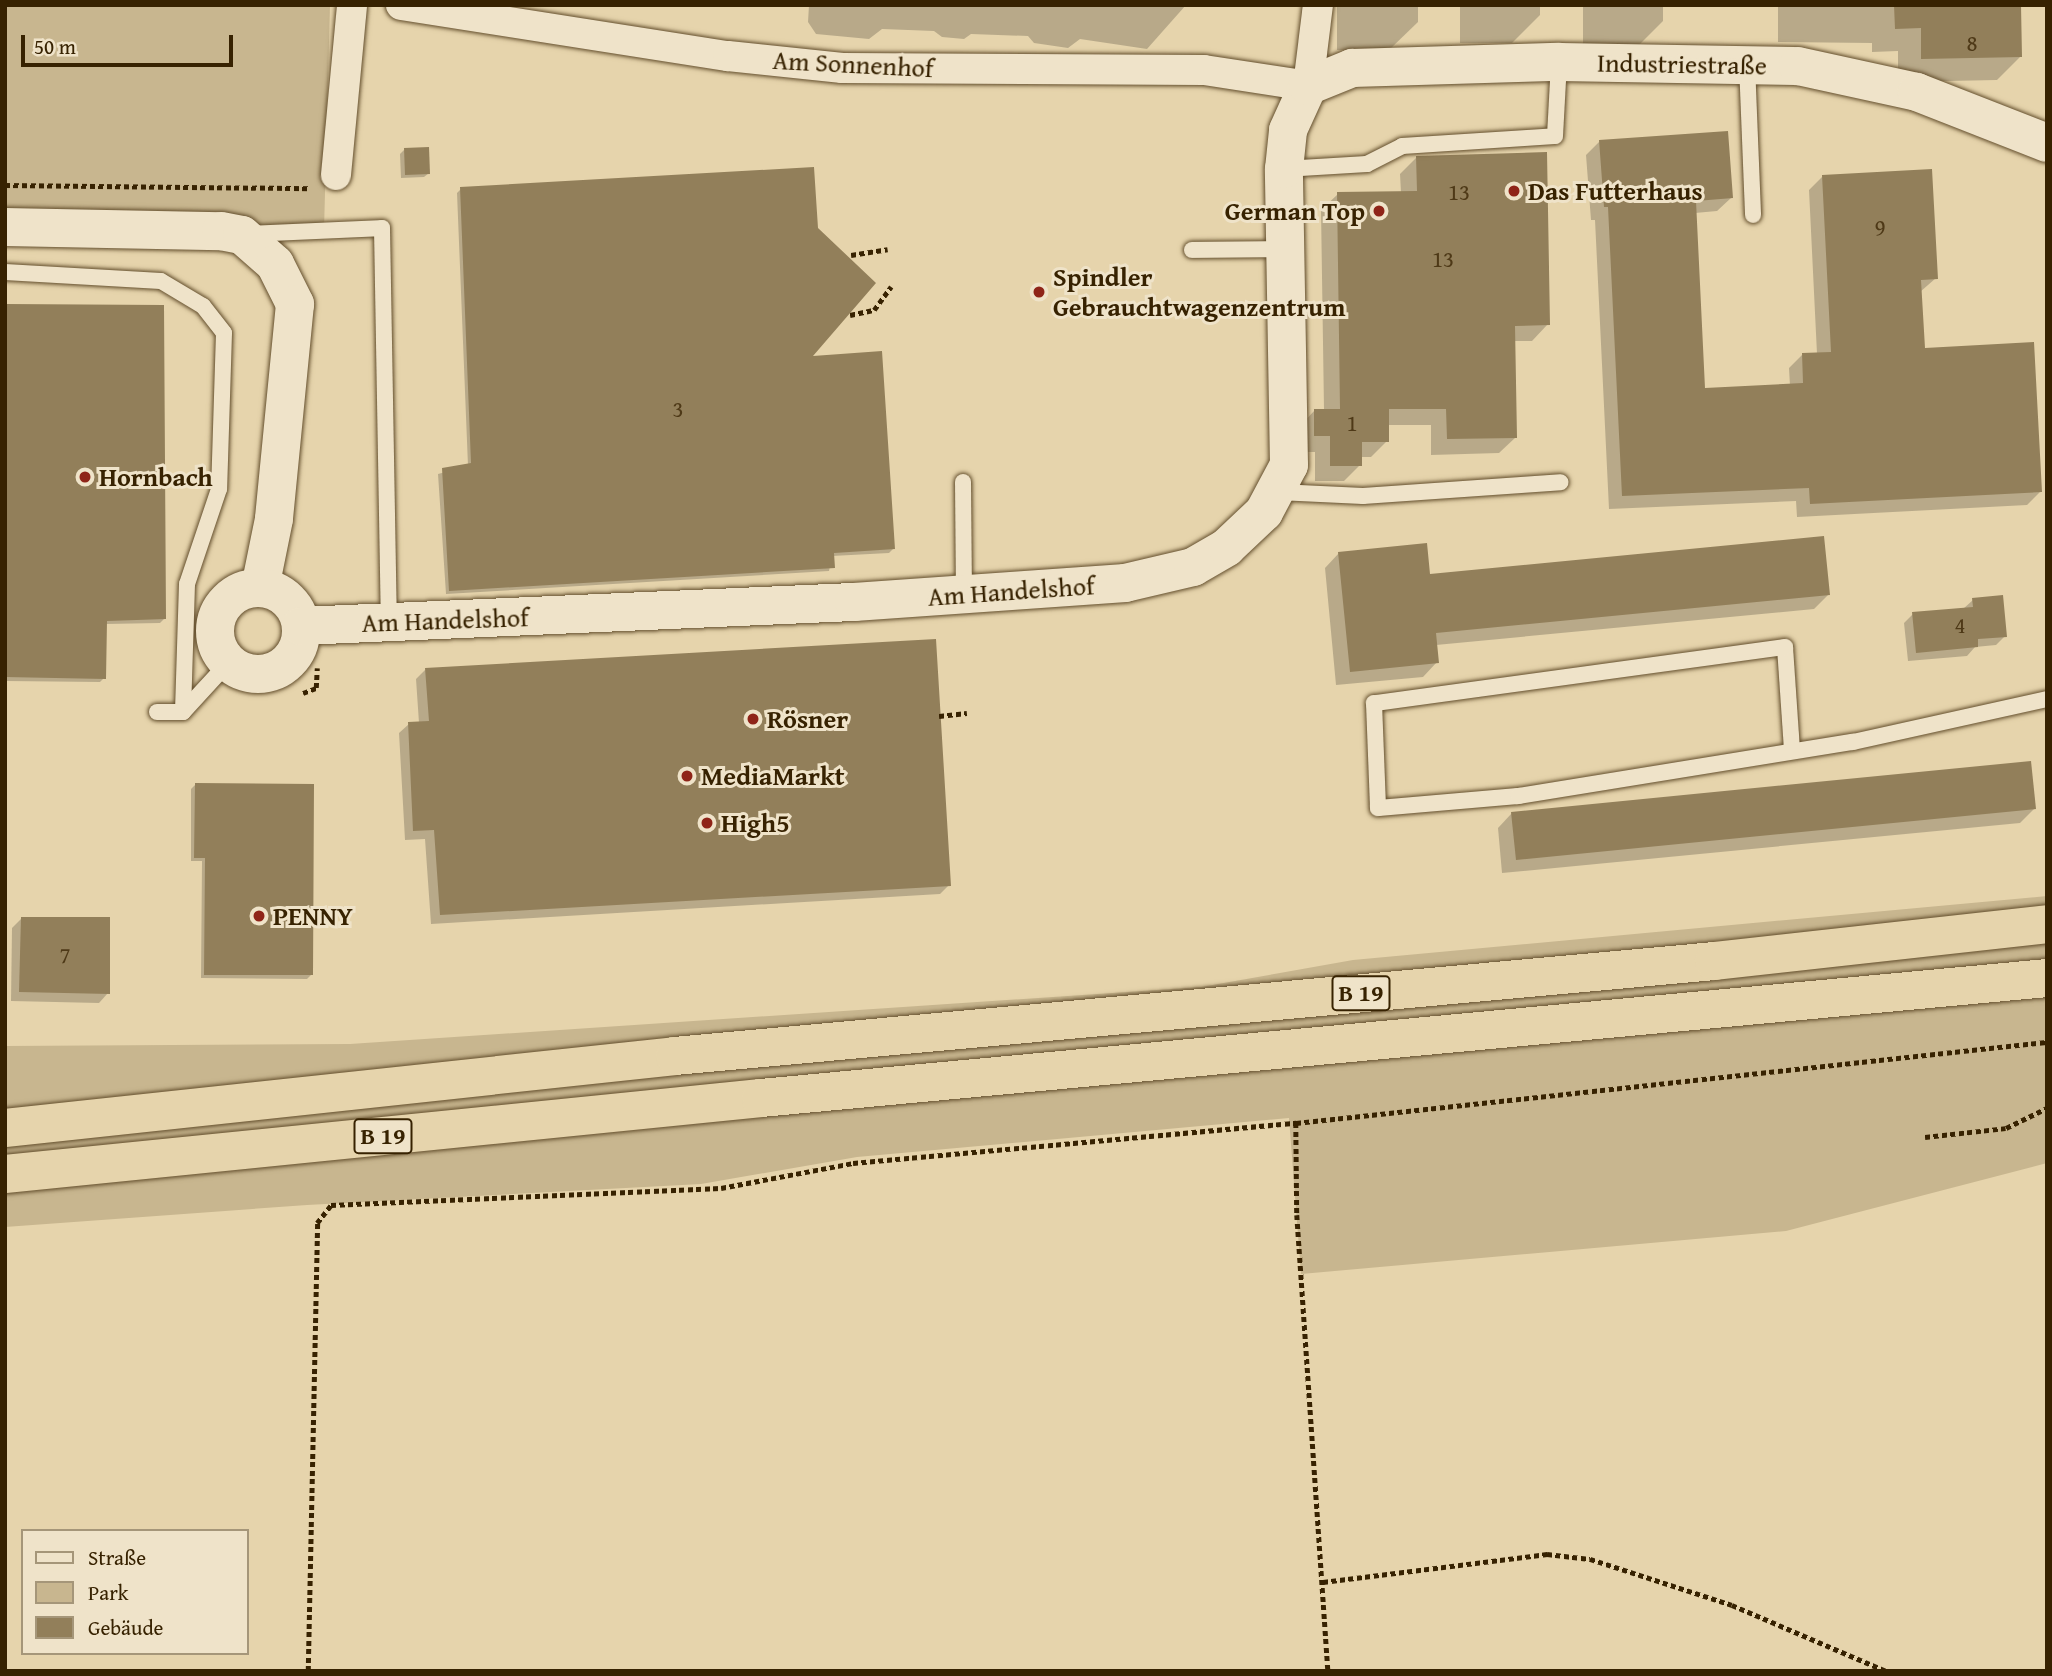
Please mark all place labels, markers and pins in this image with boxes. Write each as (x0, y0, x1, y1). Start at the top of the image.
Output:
place label: Das Futterhaus (1528, 175, 1703, 207)
marker: Das Futterhaus (1506, 183, 1522, 199)
place label: German Top (1225, 195, 1365, 227)
marker: German Top (1371, 203, 1387, 219)
place label: Spindler Gebrauchtwagenzentrum (1053, 261, 1346, 322)
marker: Spindler Gebrauchtwagenzentrum (1031, 284, 1047, 300)
place label: Hornbach (99, 461, 213, 493)
marker: Hornbach (77, 469, 93, 485)
place label: Rösner (767, 703, 848, 735)
marker: Rösner (745, 711, 761, 727)
place label: MediaMarkt (701, 760, 845, 792)
marker: MediaMarkt (679, 768, 695, 784)
place label: High5 (721, 807, 790, 839)
marker: High5 (699, 815, 715, 831)
place label: PENNY (273, 900, 353, 932)
marker: PENNY (251, 908, 267, 924)

